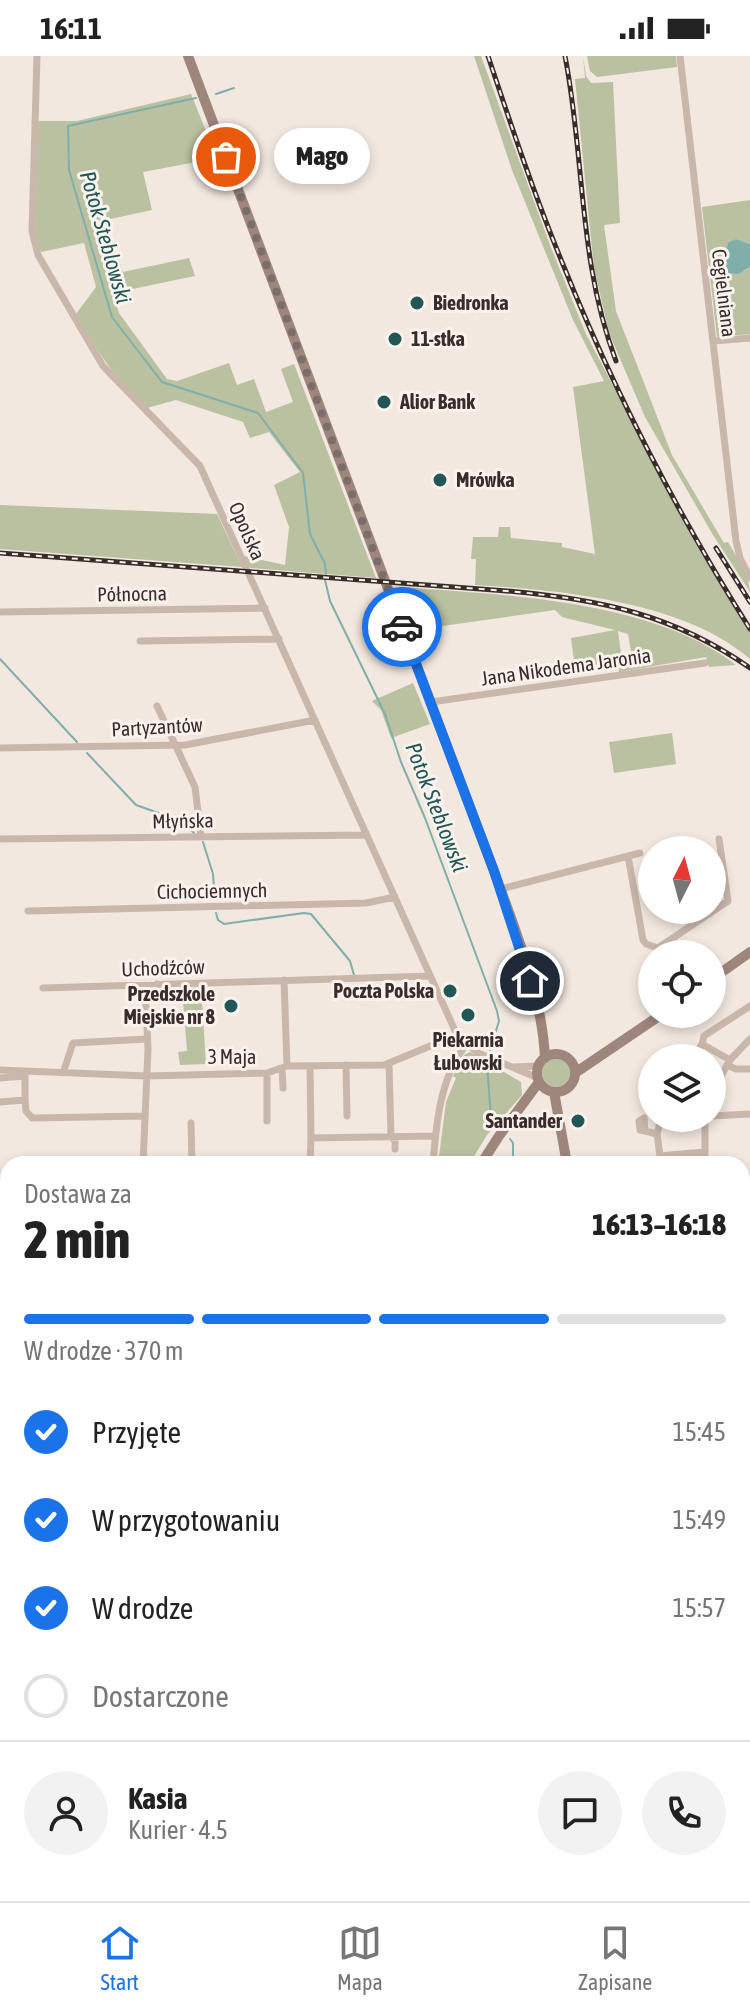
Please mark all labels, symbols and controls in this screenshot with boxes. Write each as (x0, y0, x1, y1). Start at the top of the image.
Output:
text: 16:11 (40, 11, 102, 45)
pin (192, 123, 260, 191)
callout: Mago (274, 129, 370, 185)
icon: bag (204, 135, 248, 179)
text: Mago (296, 141, 348, 171)
water label: Potok Steblowski (75, 168, 137, 306)
street label: Cegielniana (708, 248, 741, 338)
place label: Biedronka (433, 291, 509, 314)
marker: Biedronka (408, 294, 426, 312)
place label: 11-stka (411, 327, 465, 350)
marker: 11-stka (386, 330, 404, 348)
place label: Alior Bank (399, 390, 475, 413)
marker: Alior Bank (375, 393, 393, 411)
place label: Mrówka (456, 468, 515, 491)
marker: Mrówka (431, 471, 449, 489)
street label: Opolska (225, 498, 270, 563)
street label: Północna (97, 581, 167, 606)
courier (362, 587, 442, 667)
icon: car (380, 605, 424, 649)
street label: Jana Nikodema Jaronia (480, 643, 652, 690)
street label: Partyzantów (111, 713, 203, 740)
water label: Potok Steblowski (400, 739, 474, 875)
street label: Młyńska (152, 808, 214, 833)
north arrow (638, 836, 726, 924)
map controls (638, 836, 726, 1132)
street label: Cichociemnych (157, 878, 267, 903)
button: locate (638, 940, 726, 1028)
pin (496, 947, 564, 1015)
street label: Uchodźców (121, 955, 205, 980)
icon: home (508, 959, 552, 1003)
place label: Poczta Polska (333, 979, 434, 1002)
place label: Przedszkole Miejskie nr 8 (123, 982, 216, 1028)
marker: Poczta Polska (441, 982, 459, 1000)
marker: Przedszkole Miejskie nr 8 (222, 997, 240, 1015)
marker: Piekarnia Łubowski (459, 1006, 477, 1024)
place label: Piekarnia Łubowski (433, 1028, 503, 1074)
button: layers (638, 1044, 726, 1132)
street label: 3 Maja (208, 1045, 256, 1068)
place label: Santander (485, 1109, 563, 1132)
marker: Santander (569, 1112, 587, 1130)
text: Dostawa za (24, 1179, 132, 1209)
text: 16:13–16:18 (592, 1207, 726, 1241)
text: 2 min (24, 1209, 130, 1269)
text: W drodze · 370 m (24, 1336, 183, 1366)
icon: check (24, 1410, 68, 1454)
text: Przyjęte (92, 1415, 181, 1449)
text: 15:45 (672, 1417, 726, 1447)
icon: check (24, 1498, 68, 1542)
text: W przygotowaniu (92, 1503, 280, 1537)
text: 15:49 (672, 1505, 726, 1535)
icon: check (24, 1586, 68, 1630)
text: W drodze (92, 1591, 193, 1625)
text: 15:57 (672, 1593, 726, 1623)
text: Dostarczone (92, 1679, 229, 1713)
button: person (24, 1771, 108, 1855)
button: chat (538, 1771, 622, 1855)
button: phone (642, 1771, 726, 1855)
text: Kasia (128, 1781, 188, 1815)
text: Kurier · 4.5 (128, 1815, 228, 1845)
tab: Start (98, 1921, 142, 1995)
tab: Mapa (337, 1921, 383, 1995)
tab: Zapisane (578, 1921, 652, 1995)

